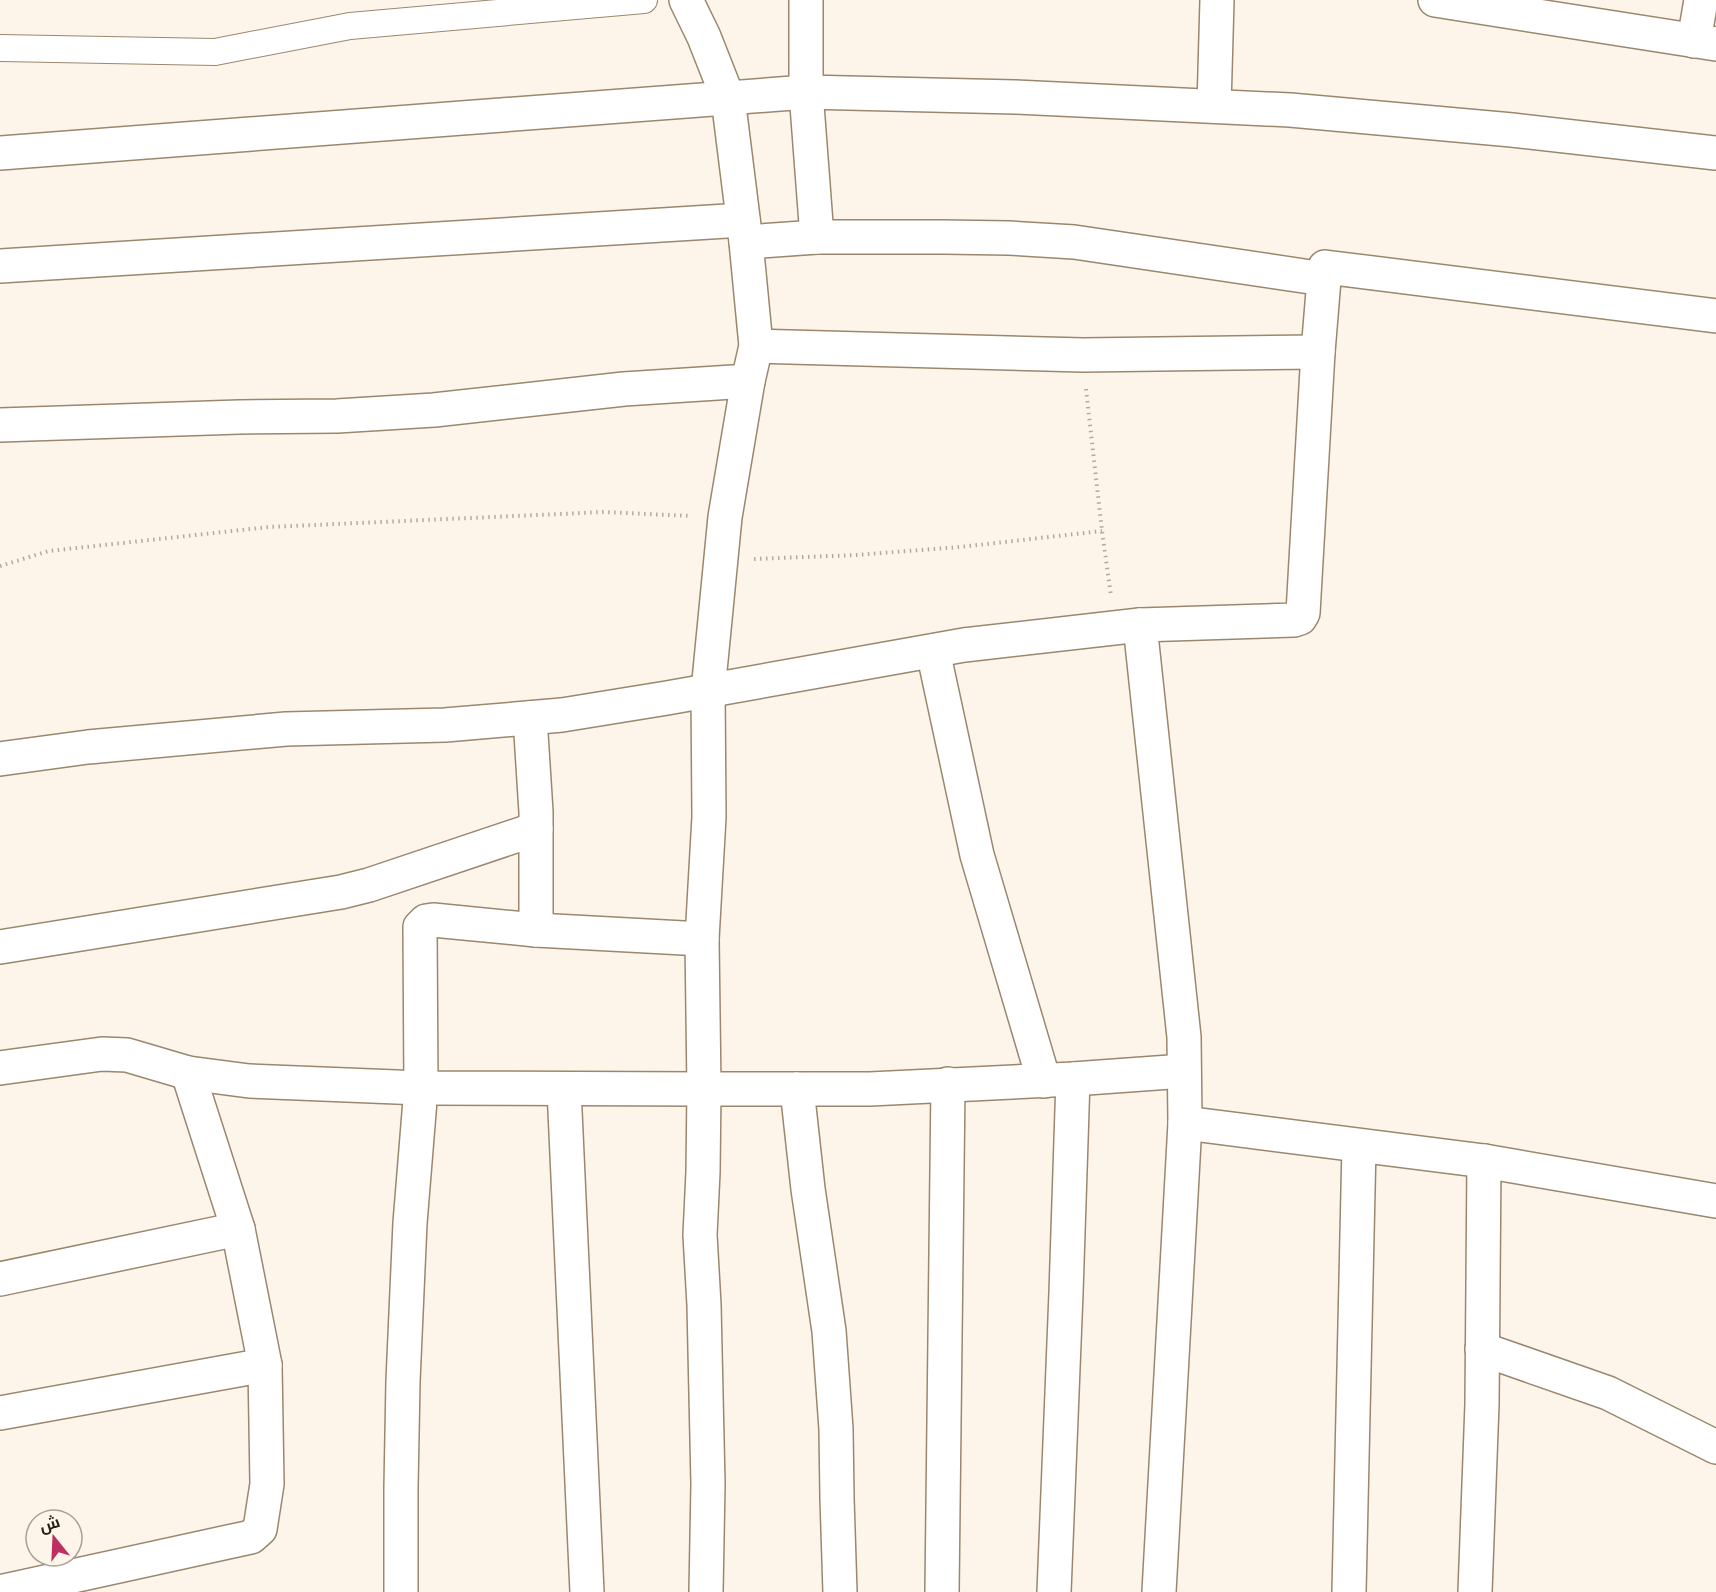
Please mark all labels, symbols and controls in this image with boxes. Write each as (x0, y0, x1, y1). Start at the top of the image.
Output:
north arrow (24, 1508, 84, 1568)
text: ش (37, 1511, 63, 1537)

